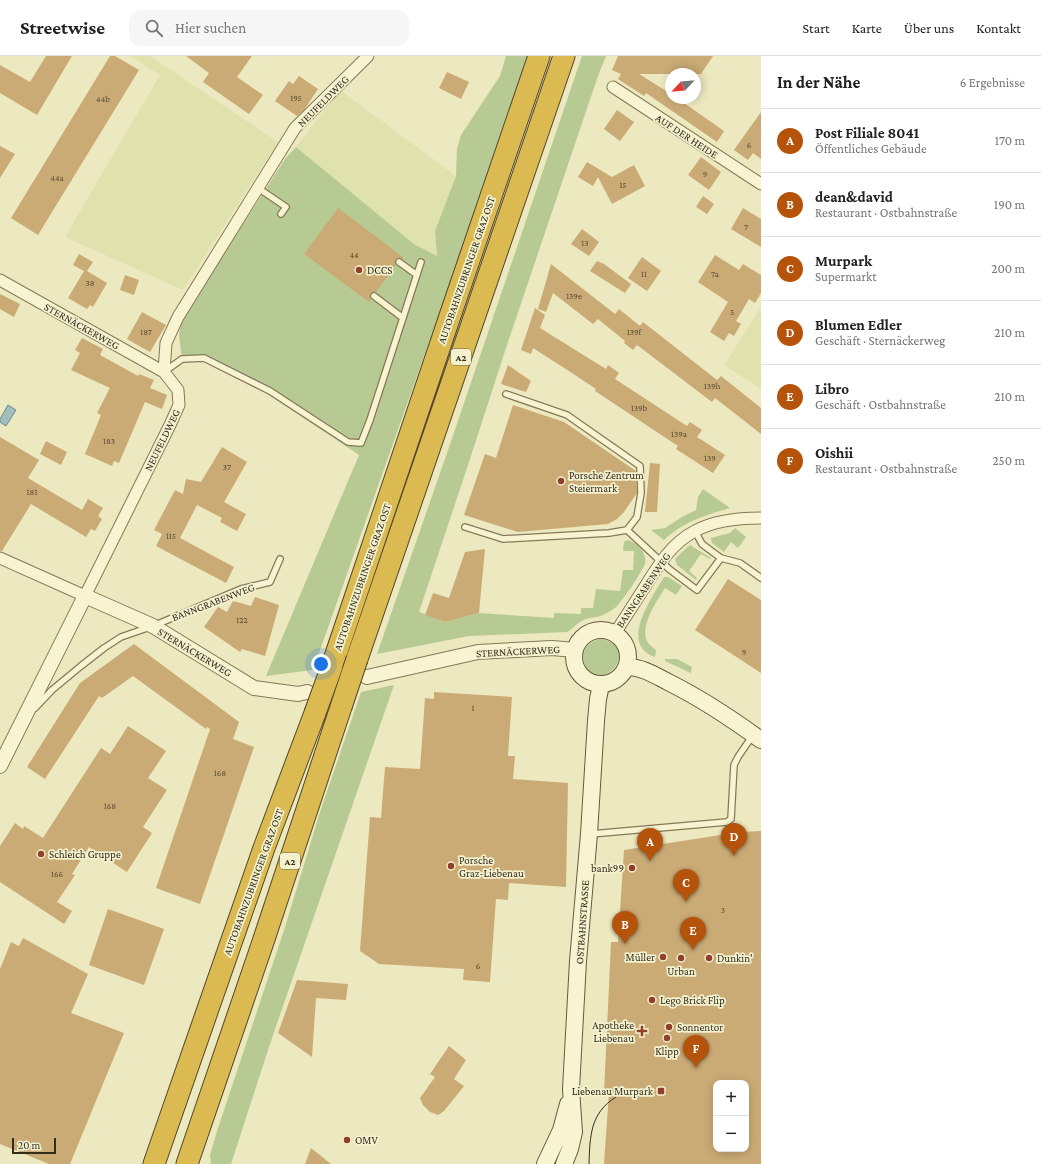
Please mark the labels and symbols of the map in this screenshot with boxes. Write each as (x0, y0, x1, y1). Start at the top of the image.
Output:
north arrow (665, 68, 701, 104)
street label: NEUFELDWEG (295, 73, 351, 129)
house number: 195 (290, 93, 302, 103)
house number: 44b (96, 94, 110, 104)
street label: AUF DER HEIDE (654, 111, 720, 161)
house number: 6 (747, 140, 752, 150)
house number: 9 (703, 169, 708, 179)
house number: 44a (50, 173, 64, 183)
house number: 15 (619, 180, 627, 190)
street label: AUTOBAHNZUBRINGER GRAZ OST (435, 195, 497, 345)
house number: 7 (744, 222, 748, 232)
house number: 13 (581, 238, 589, 248)
house number: 44 (349, 250, 359, 260)
place label: DCCS (367, 264, 392, 276)
marker: DCCS (354, 265, 364, 275)
house number: 11 (641, 269, 647, 279)
house number: 7a (711, 269, 719, 279)
house number: 38 (85, 278, 95, 288)
house number: 139e (566, 291, 582, 301)
street label: STERNÄCKERWEG (42, 300, 122, 352)
house number: 5 (730, 307, 734, 317)
house number: 187 (140, 327, 152, 337)
house number: 139f (627, 327, 643, 337)
road number: A2 (451, 349, 471, 365)
house number: 139h (704, 381, 720, 391)
house number: 139b (631, 403, 648, 413)
street label: NEUFELDWEG (142, 407, 182, 473)
house number: 139a (671, 429, 687, 439)
house number: 183 (103, 436, 115, 446)
house number: 139 (704, 453, 716, 463)
house number: 37 (223, 462, 231, 472)
place label: Porsche Zentrum Steiermark (569, 469, 644, 494)
marker: Porsche Zentrum Steiermark (556, 476, 566, 486)
house number: 181 (27, 487, 37, 497)
street label: AUTOBAHNZUBRINGER GRAZ OST (331, 502, 393, 652)
house number: 115 (166, 531, 176, 541)
street label: BANNGRABENWEG (613, 550, 673, 630)
street label: BANNGRABENWEG (170, 581, 256, 623)
house number: 122 (236, 615, 248, 625)
street label: STERNÄCKERWEG (156, 625, 234, 679)
street label: STERNÄCKERWEG (476, 643, 560, 659)
house number: 9 (742, 647, 747, 657)
your location (311, 654, 331, 674)
house number: 1 (472, 703, 475, 713)
house number: 168 (214, 768, 226, 778)
house number: 168 (104, 801, 116, 811)
street label: AUTOBAHNZUBRINGER GRAZ OST (221, 807, 285, 957)
pin: D (721, 823, 747, 856)
pin: A (637, 828, 663, 861)
place label: Schleich Gruppe (49, 848, 121, 861)
marker: Schleich Gruppe (36, 849, 46, 859)
road number: A2 (280, 853, 300, 869)
place label: Porsche Graz-Liebenau (459, 854, 524, 879)
marker: Porsche Graz-Liebenau (446, 861, 456, 871)
place label: bank99 (591, 862, 624, 874)
marker: bank99 (627, 863, 637, 873)
house number: 166 (51, 869, 63, 879)
pin: C (673, 869, 699, 902)
street label: OSTBAHNSTRASSE (573, 879, 591, 965)
house number: 3 (721, 905, 725, 915)
pin: B (612, 911, 638, 944)
pin: E (680, 917, 706, 950)
place label: Müller (626, 951, 655, 963)
marker: Müller (658, 952, 668, 962)
place label: Dunkin' (717, 952, 753, 964)
marker: Urban (676, 953, 686, 963)
marker: Dunkin' (704, 953, 714, 963)
house number: 6 (476, 961, 481, 971)
place label: Urban (667, 965, 695, 977)
place label: Lego Brick Flip (660, 994, 725, 1007)
marker: Lego Brick Flip (647, 995, 657, 1005)
place label: Apotheke Liebenau (592, 1019, 634, 1044)
place label: Sonnentor (677, 1021, 723, 1033)
marker: Sonnentor (664, 1022, 674, 1032)
marker: Apotheke Liebenau (637, 1026, 647, 1036)
marker: Klipp (662, 1033, 672, 1043)
pin: F (683, 1035, 709, 1068)
place label: Klipp (655, 1045, 679, 1058)
place label: Liebenau Murpark (572, 1085, 654, 1098)
marker: Liebenau Murpark (656, 1086, 666, 1096)
place label: OMV (355, 1134, 379, 1146)
marker: OMV (342, 1135, 352, 1145)
scale bar (12, 1136, 56, 1155)

